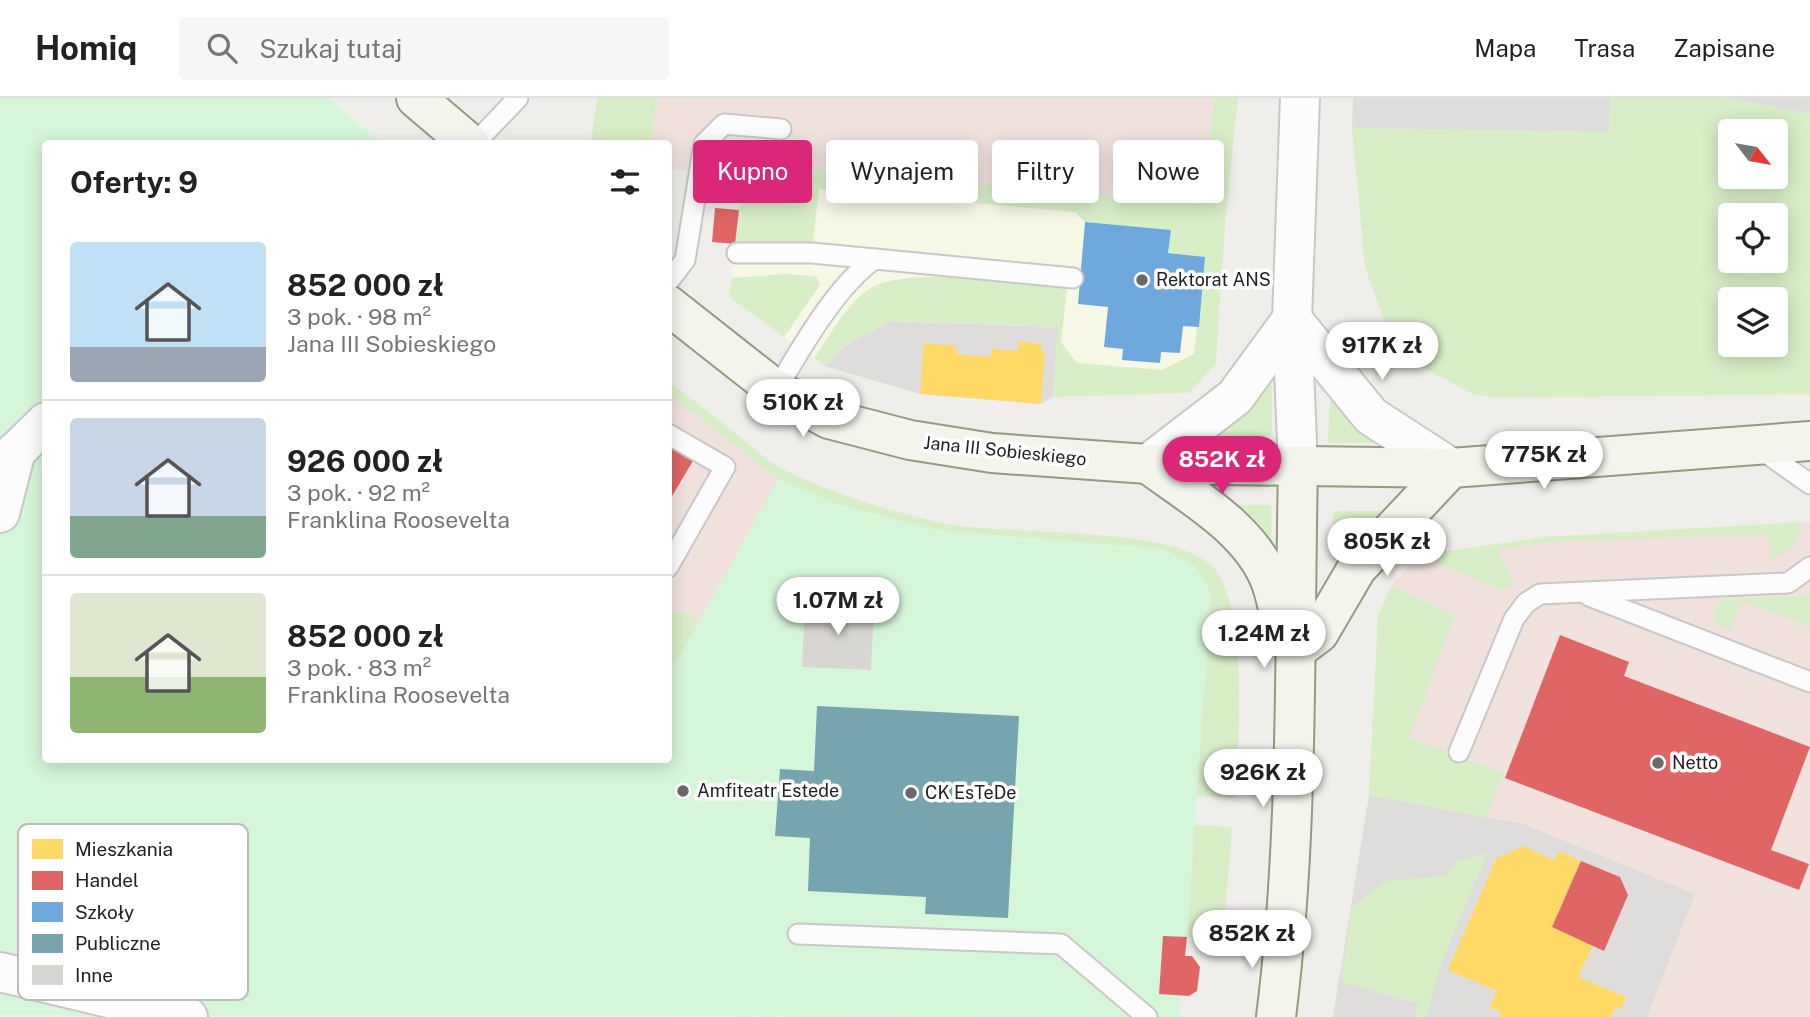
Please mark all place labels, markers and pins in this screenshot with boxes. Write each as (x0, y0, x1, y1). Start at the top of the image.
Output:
place label: Rektorat ANS (1156, 269, 1271, 290)
marker: Rektorat ANS (1134, 272, 1150, 288)
pin: 917K zł (1317, 322, 1447, 382)
pin: 510K zł (738, 380, 868, 439)
pin: 775K zł (1479, 432, 1609, 491)
pin: 852K zł (1157, 436, 1287, 496)
pin: 805K zł (1322, 518, 1452, 578)
pin: 1.07M zł (766, 578, 910, 637)
pin: 1.24M zł (1192, 610, 1336, 670)
pin: 926K zł (1198, 750, 1328, 809)
place label: Netto (1672, 752, 1718, 773)
marker: Netto (1650, 755, 1666, 771)
place label: Amfiteatr Estede (697, 780, 839, 801)
place label: CK EsTeDe (925, 782, 1016, 803)
marker: Amfiteatr Estede (675, 783, 691, 799)
marker: CK EsTeDe (903, 785, 919, 801)
pin: 852K zł (1187, 910, 1317, 970)

